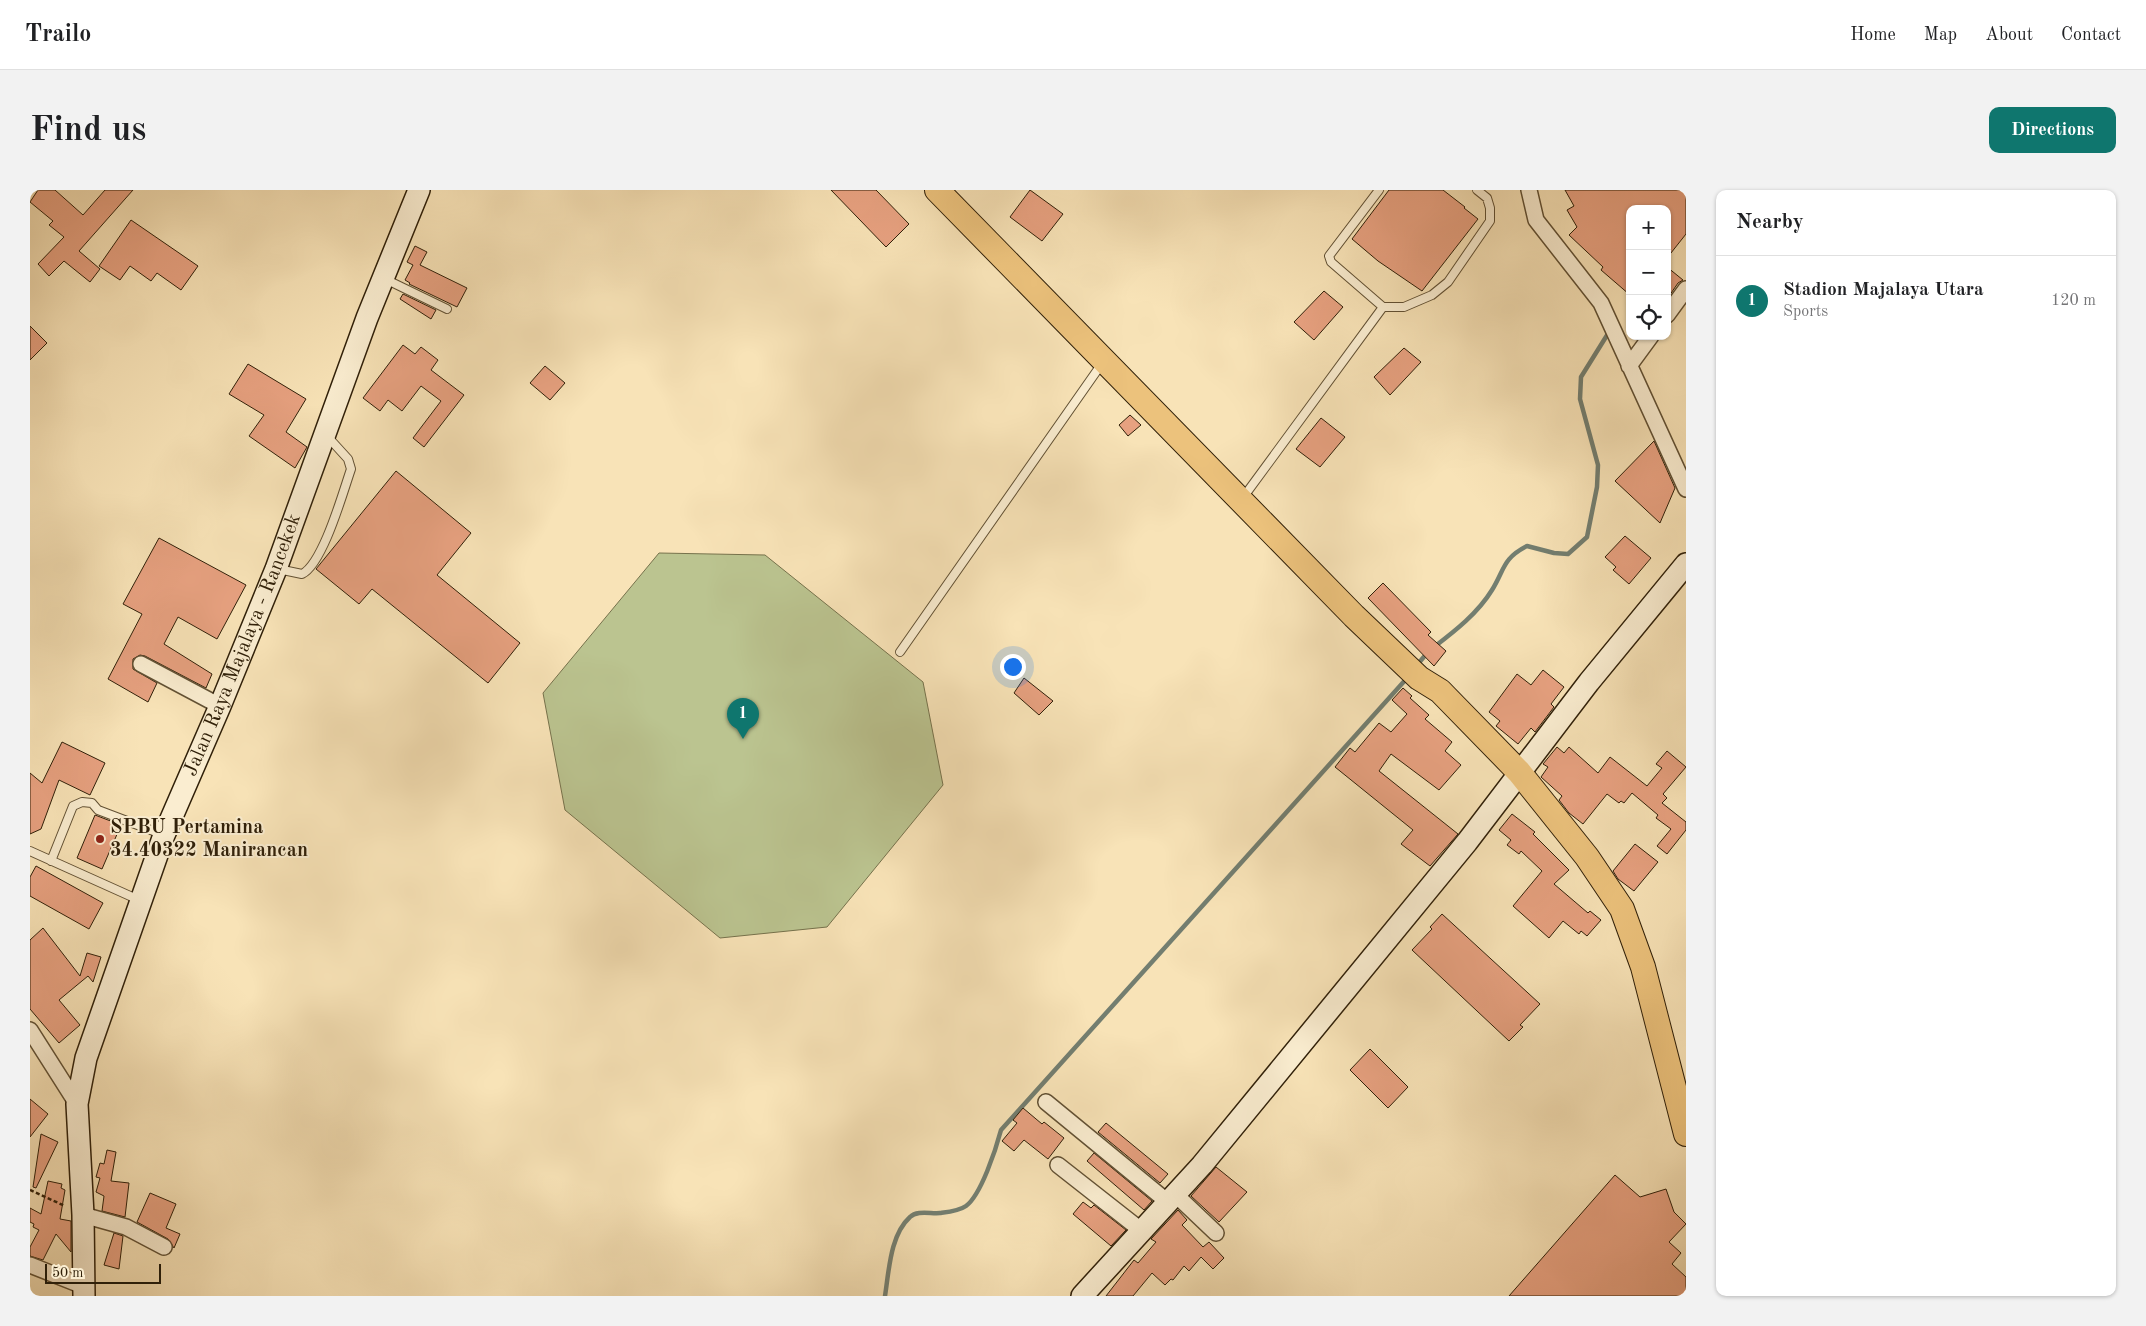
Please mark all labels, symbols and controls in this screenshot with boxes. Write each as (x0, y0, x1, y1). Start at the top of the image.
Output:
text: Trailo (25, 23, 91, 47)
text: Home (1850, 26, 1896, 44)
text: Map (1924, 26, 1957, 44)
text: About (1985, 26, 2033, 44)
text: Contact (2061, 26, 2121, 44)
button: Directions (1989, 107, 2116, 153)
text: Find us (30, 113, 146, 148)
map controls (1626, 205, 1671, 340)
button: + (1626, 205, 1671, 250)
text: Nearby (1736, 212, 1804, 233)
button: − (1626, 250, 1671, 295)
text: Stadion Majalaya Utara (1783, 281, 1984, 300)
text: 1 (1747, 293, 1757, 309)
text: 120 m (2051, 293, 2096, 309)
button: locate (1626, 295, 1671, 340)
text: Sports (1783, 304, 1828, 320)
street label: Jalan Raya Majalaya - Rancekek (181, 511, 305, 779)
your location (1000, 654, 1026, 680)
pin: 1 (727, 698, 759, 739)
place label: SPBU Pertamina 34.40322 Manirancan (110, 818, 308, 861)
marker: SPBU Pertamina 34.40322 Manirancan (94, 833, 106, 845)
scale bar (45, 1261, 161, 1284)
text: 50 m (52, 1266, 83, 1280)

